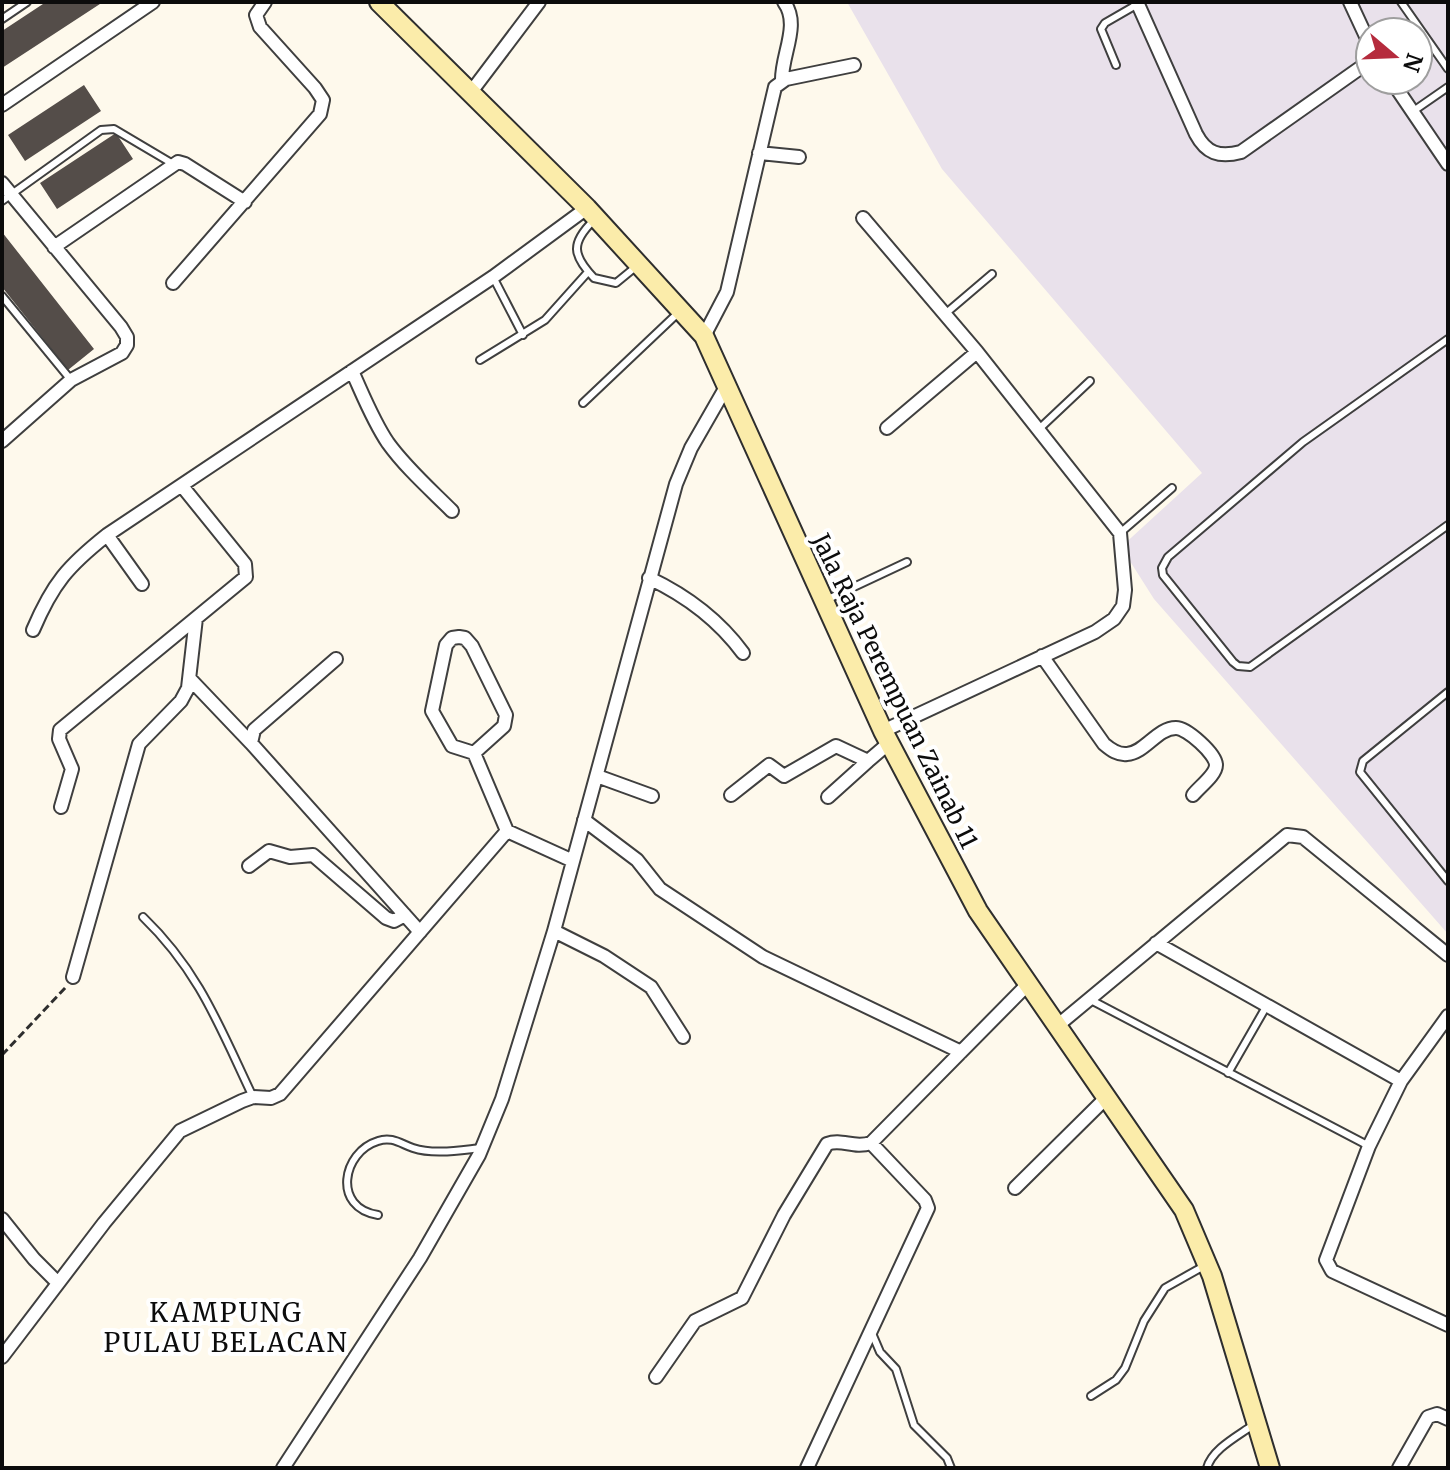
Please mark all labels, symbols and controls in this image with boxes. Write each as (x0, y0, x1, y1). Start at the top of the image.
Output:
north arrow (1354, 16, 1434, 96)
text: N (1397, 50, 1429, 76)
street label: Jala Raja Perempuan Zainab 11 (805, 528, 985, 854)
district label: KAMPUNG PULAU BELACAN (103, 1296, 349, 1359)

